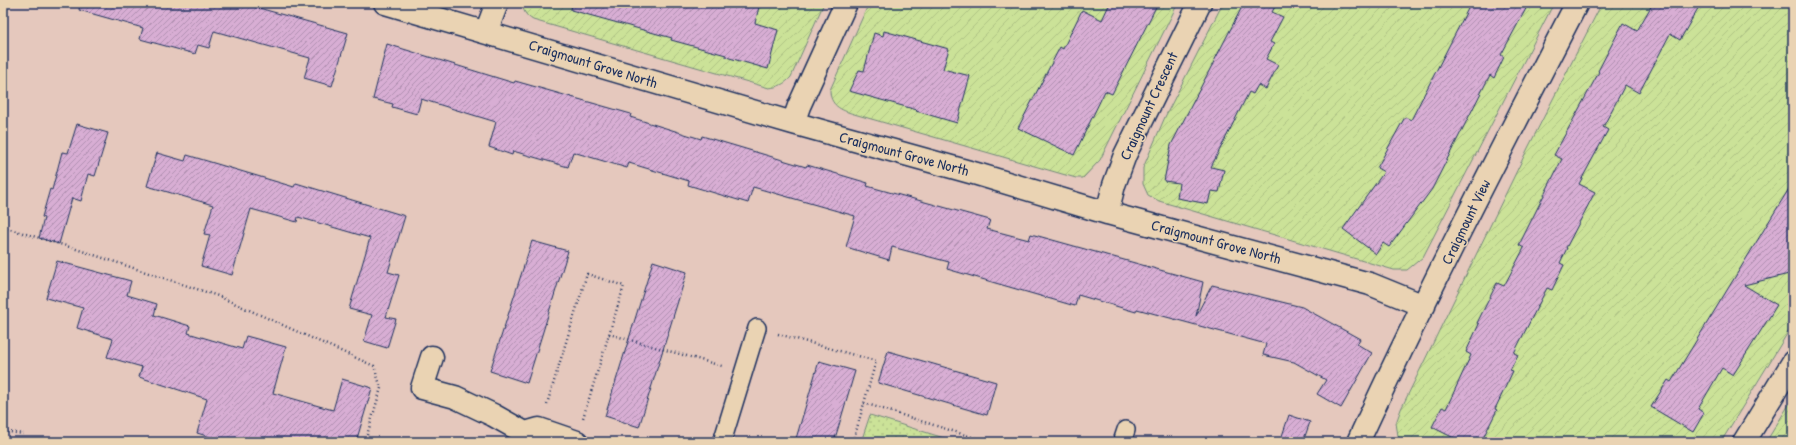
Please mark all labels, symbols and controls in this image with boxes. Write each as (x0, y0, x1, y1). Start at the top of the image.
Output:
street label: Craigmount Grove North (526, 34, 660, 93)
street label: Craigmount Crescent (1114, 48, 1183, 163)
street label: Craigmount Grove North (837, 126, 971, 181)
street label: Craigmount View (1436, 176, 1495, 268)
street label: Craigmount Grove North (1149, 214, 1283, 269)

